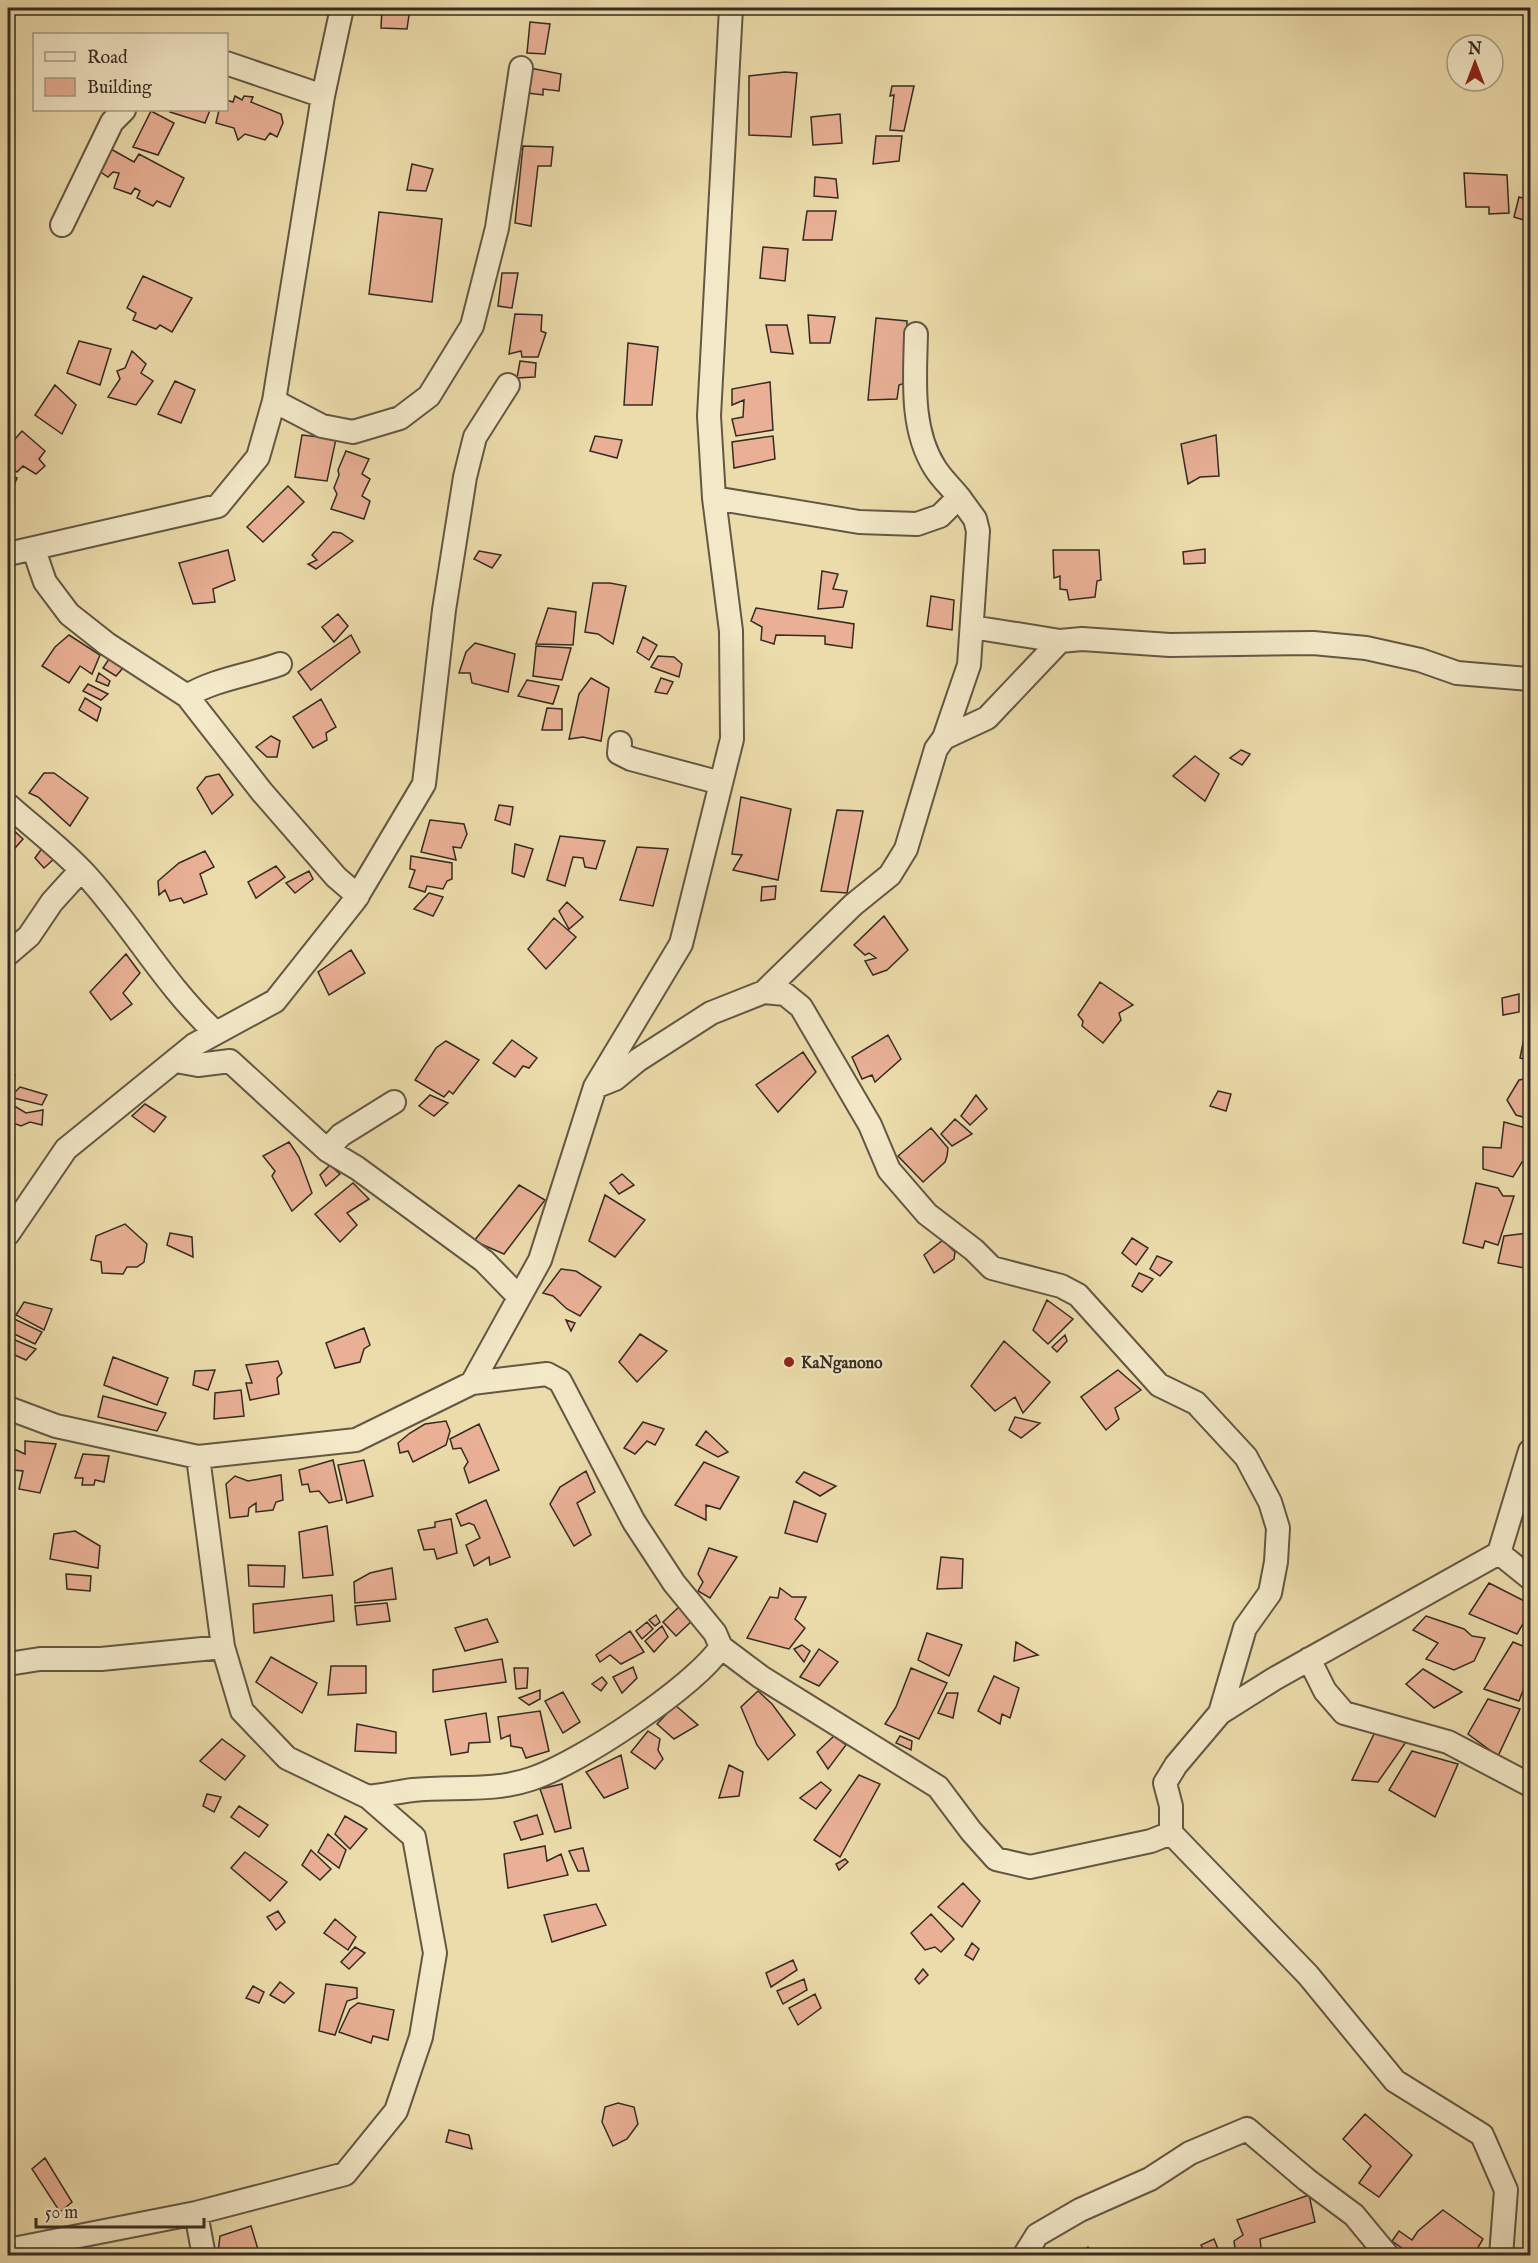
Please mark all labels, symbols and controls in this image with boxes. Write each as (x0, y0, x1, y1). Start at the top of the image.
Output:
legend (33, 33, 228, 111)
north arrow (1445, 33, 1505, 93)
text: N (1467, 40, 1482, 60)
text: Road (87, 47, 128, 70)
text: Building (87, 77, 152, 100)
place label: KaNganono (801, 1354, 883, 1374)
marker: KaNganono (782, 1355, 796, 1369)
scale bar (36, 2191, 204, 2229)
text: 50 m (45, 2202, 78, 2225)

